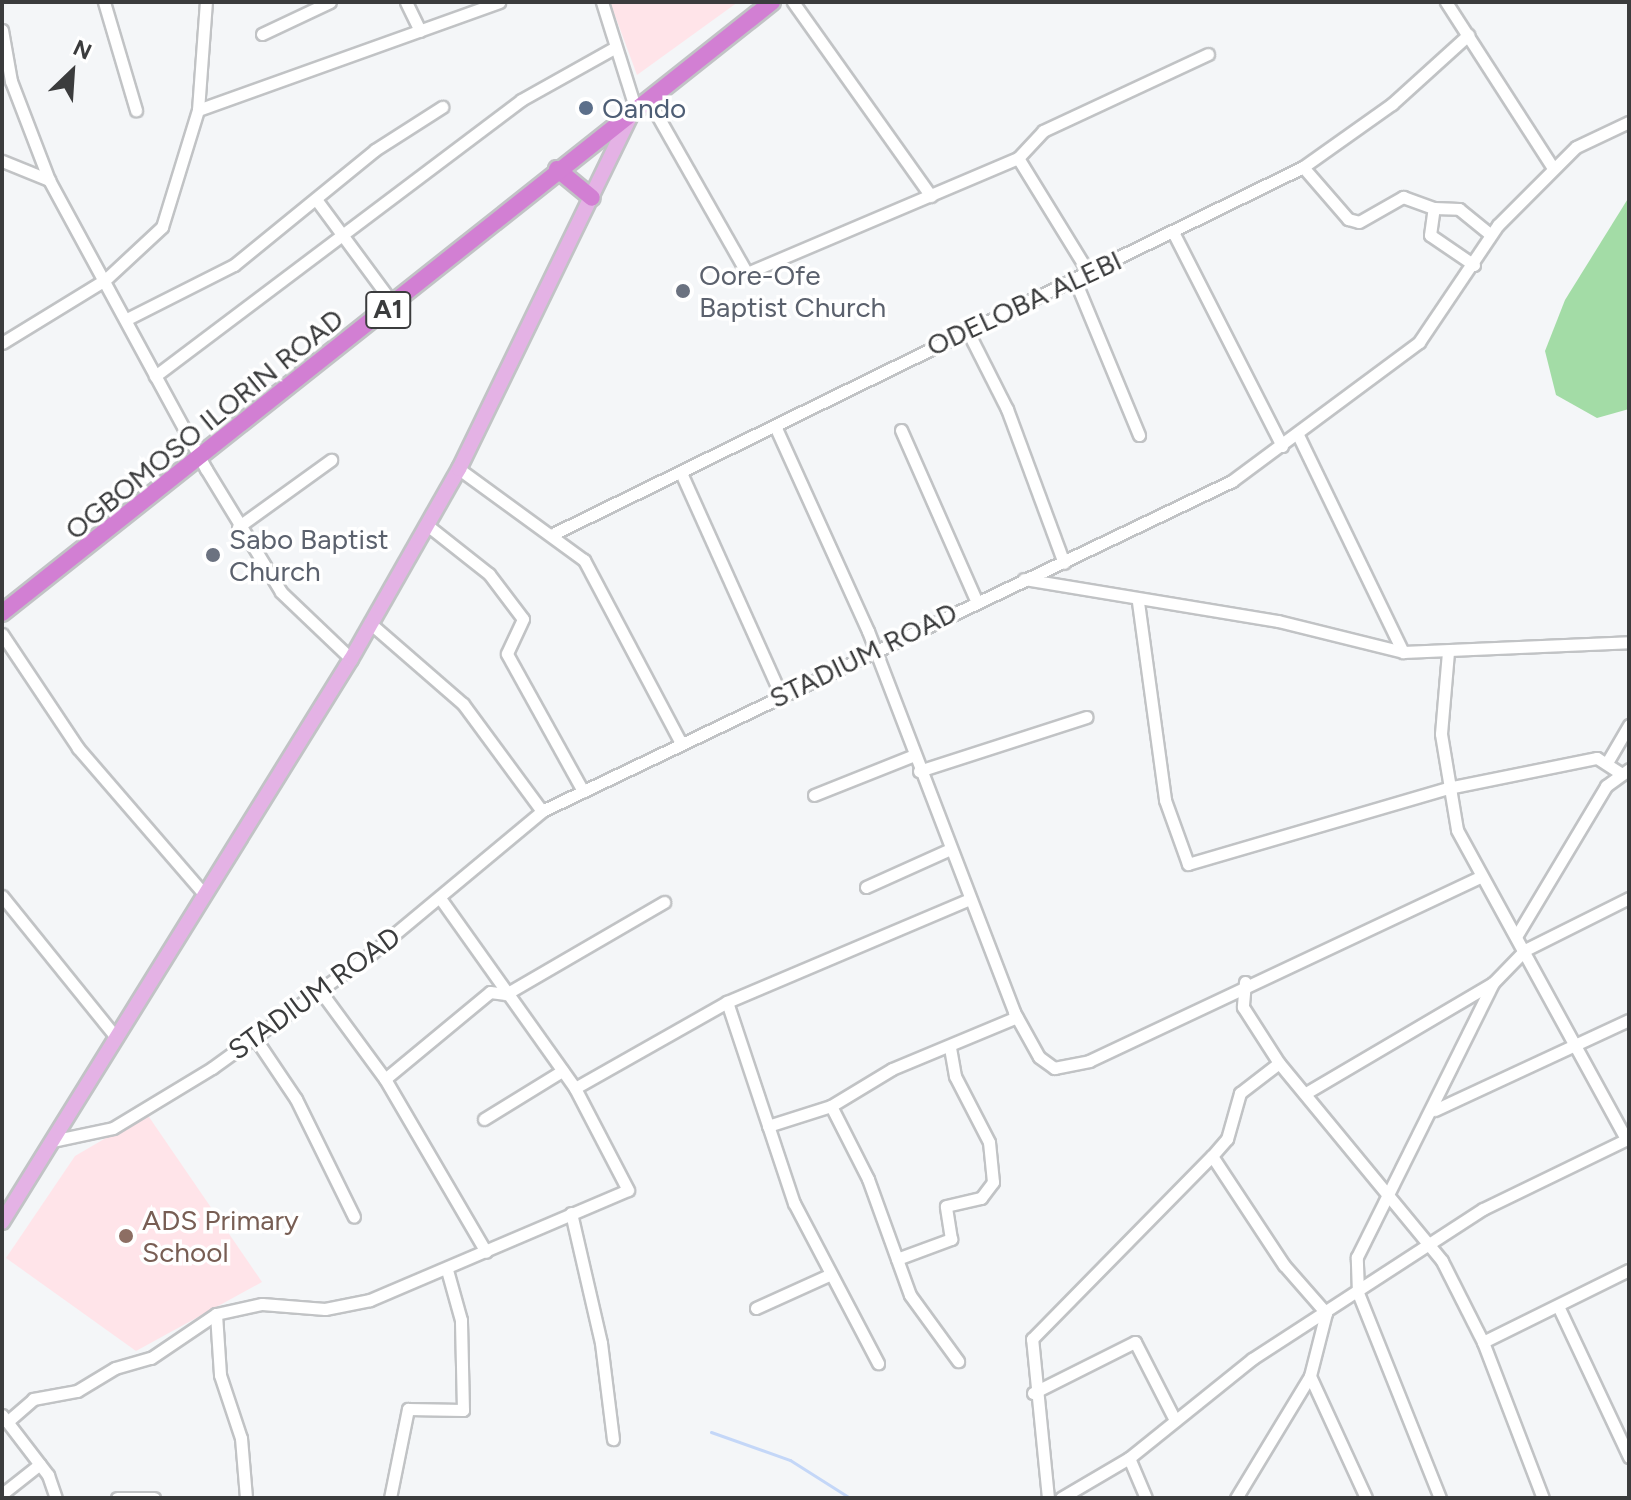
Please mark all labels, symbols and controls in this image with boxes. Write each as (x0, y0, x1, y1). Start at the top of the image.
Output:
north arrow (32, 32, 112, 112)
text: N (69, 34, 96, 66)
place label: Oando (602, 91, 686, 125)
marker: Oando (577, 99, 595, 117)
street label: ODELOBA ALEBI (921, 243, 1127, 363)
place label: Oore-Ofe Baptist Church (699, 258, 886, 324)
marker: Oore-Ofe Baptist Church (674, 282, 692, 300)
road number: A1 (364, 288, 412, 332)
street label: OGBOMOSO ILORIN ROAD (58, 302, 350, 546)
place label: Sabo Baptist Church (229, 522, 389, 588)
marker: Sabo Baptist Church (204, 546, 222, 564)
street label: STADIUM ROAD (764, 595, 962, 715)
street label: STADIUM ROAD (221, 919, 407, 1067)
place label: ADS Primary School (142, 1203, 299, 1269)
marker: ADS Primary School (117, 1227, 135, 1245)

